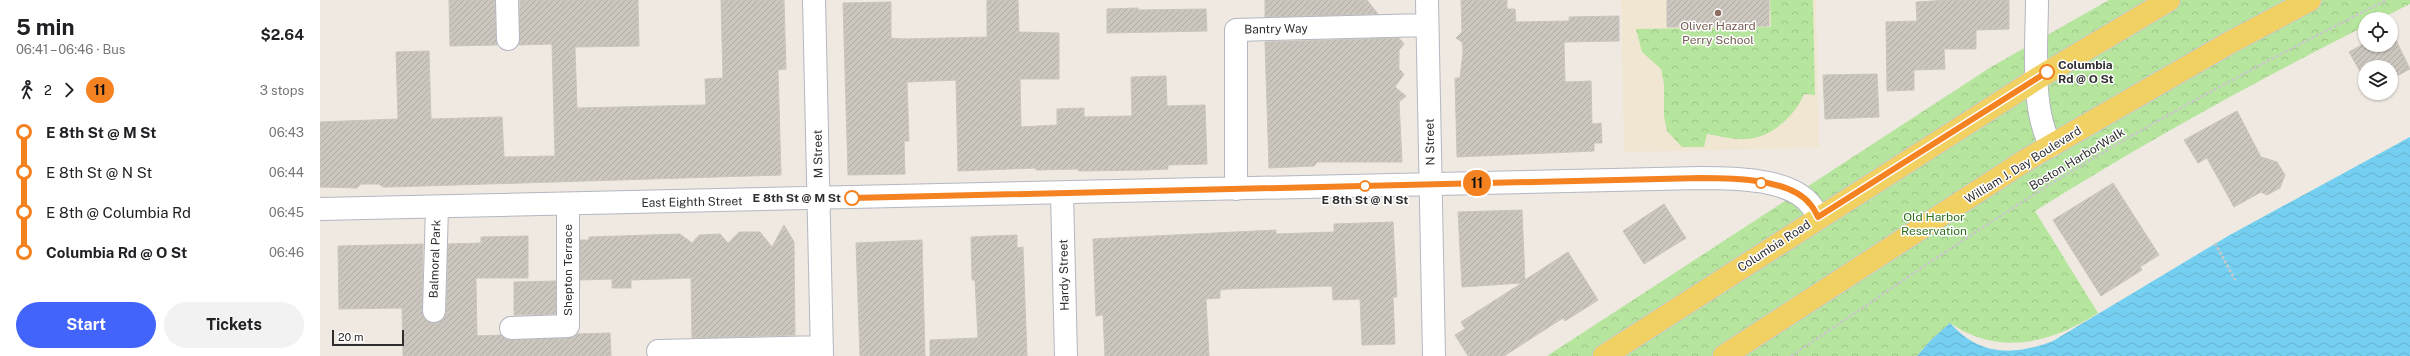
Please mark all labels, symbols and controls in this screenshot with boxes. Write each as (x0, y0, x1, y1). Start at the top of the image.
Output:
marker: Oliver Hazard Perry School (1713, 8, 1723, 18)
map controls (2358, 12, 2398, 100)
button: locate (2358, 12, 2398, 52)
text: 5 min (16, 14, 75, 40)
place label: Oliver Hazard Perry School (1680, 19, 1756, 47)
street label: Bantry Way (1244, 21, 1309, 37)
text: $2.64 (261, 26, 304, 43)
text: 06:41 – 06:46 · Bus (16, 42, 125, 57)
place label: Columbia Rd @ O St (2058, 58, 2114, 86)
button: layers (2358, 60, 2398, 100)
marker: Columbia Rd @ O St (2039, 64, 2055, 80)
icon: walk (16, 79, 38, 101)
icon: forward (58, 79, 80, 101)
text: 11 (94, 82, 106, 98)
text: 2 (44, 83, 52, 98)
text: 3 stops (260, 83, 304, 98)
street label: N Street (1423, 118, 1437, 166)
street label: William J. Day Boulevard (1962, 123, 2084, 207)
text: E 8th St @ M St (46, 124, 156, 141)
text: 06:43 (269, 125, 304, 140)
street label: Boston HarborWalk (2027, 125, 2127, 193)
street label: M Street (811, 129, 825, 178)
text: E 8th St @ N St (46, 164, 152, 181)
text: 06:44 (269, 165, 304, 180)
line badge: 11 (1459, 170, 1495, 196)
text: 11 (1471, 175, 1483, 191)
unlabelled marker (1755, 177, 1767, 189)
marker: E 8th St @ N St (1359, 180, 1371, 192)
marker: E 8th St @ M St (844, 190, 860, 206)
place label: E 8th St @ M St (753, 191, 841, 205)
place label: E 8th St @ N St (1322, 193, 1408, 207)
street label: East Eighth Street (641, 194, 743, 210)
text: E 8th @ Columbia Rd (46, 204, 191, 221)
text: 06:45 (269, 205, 304, 220)
park label: Old Harbor Reservation (1901, 210, 1967, 238)
street label: Columbia Road (1735, 217, 1813, 275)
street label: Balmoral Park (427, 219, 443, 299)
street label: Shepton Terrace (561, 224, 575, 316)
street label: Hardy Street (1056, 239, 1072, 311)
text: Columbia Rd @ O St (46, 244, 187, 261)
text: 06:46 (269, 245, 304, 260)
button: Start (16, 302, 156, 348)
button: Tickets (164, 302, 304, 348)
scale bar (332, 328, 404, 347)
text: 20 m (338, 331, 363, 343)

